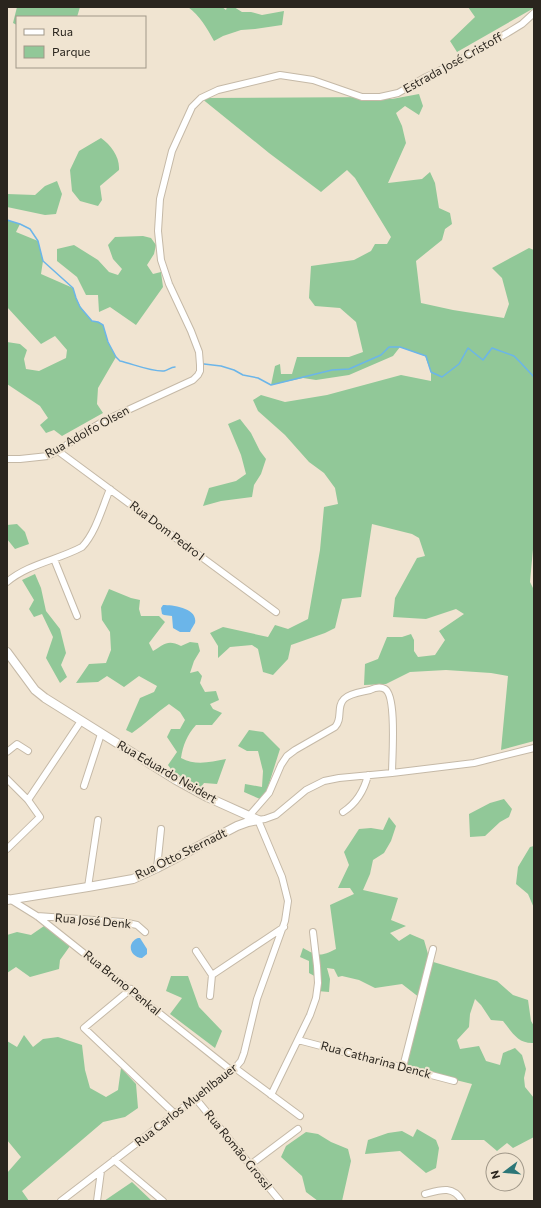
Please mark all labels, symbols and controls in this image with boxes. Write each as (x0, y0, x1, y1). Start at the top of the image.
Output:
legend (16, 16, 146, 68)
text: Rua (52, 24, 73, 38)
street label: Estrada José Cristoff (400, 29, 506, 96)
text: Parque (52, 44, 90, 58)
street label: Rua Adolfo Olsen (42, 402, 131, 460)
street label: Rua Dom Pedro I (127, 498, 208, 563)
street label: Rua Eduardo Neidert (115, 737, 220, 805)
street label: Rua Otto Sternadt (132, 825, 229, 881)
street label: Rua José Denk (54, 910, 132, 931)
street label: Rua Bruno Penkal (81, 947, 164, 1018)
street label: Rua Catharina Denck (320, 1038, 433, 1081)
street label: Rua Carlos Muehlbauer (131, 1060, 240, 1149)
street label: Rua Romão Grossl (202, 1107, 275, 1192)
north arrow (485, 1152, 525, 1192)
text: N (488, 1169, 502, 1181)

